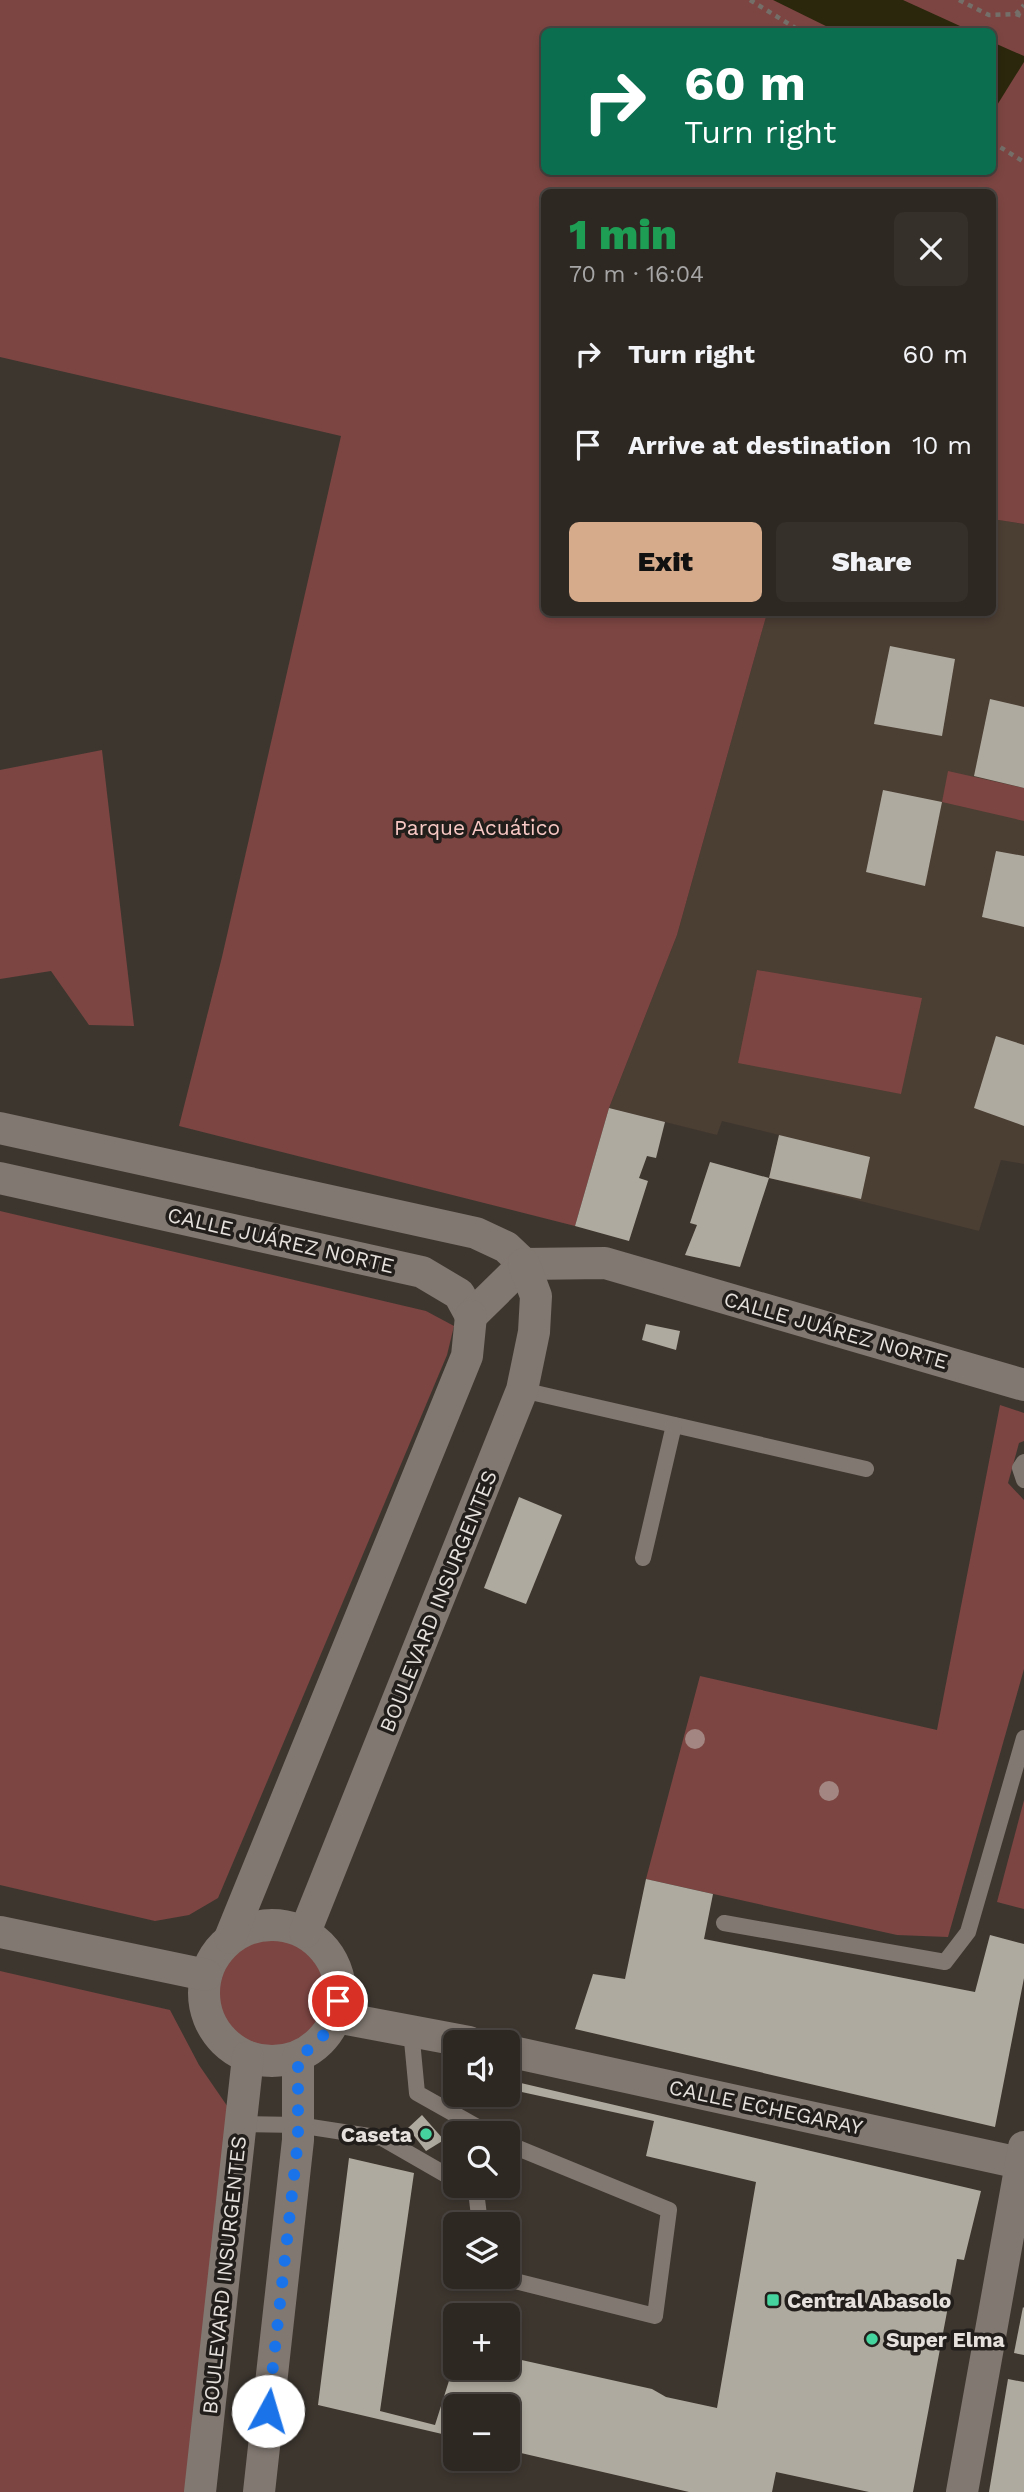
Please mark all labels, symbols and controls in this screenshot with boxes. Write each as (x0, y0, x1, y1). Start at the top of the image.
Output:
text: 60 m (684, 54, 806, 112)
icon: right (569, 56, 660, 147)
text: Turn right (684, 113, 836, 151)
text: 1 min (569, 210, 677, 259)
button: close (894, 212, 968, 286)
text: 70 m · 16:04 (569, 261, 704, 288)
icon: right (569, 335, 607, 373)
text: Turn right (628, 339, 755, 369)
text: 60 m (902, 339, 968, 369)
icon: arrive (569, 426, 607, 464)
text: Arrive at destination (628, 430, 891, 460)
text: 10 m (912, 430, 972, 460)
button: Exit (569, 522, 762, 602)
button: Share (776, 522, 968, 602)
park label: Parque Acuático (394, 815, 560, 840)
street label: CALLE JUÁREZ NORTE (165, 1202, 397, 1278)
street label: CALLE JUÁREZ NORTE (721, 1286, 951, 1374)
street label: BOULEVARD INSURGENTES (374, 1466, 502, 1736)
pin (308, 1971, 368, 2031)
icon: arrive (319, 1982, 357, 2020)
map controls (443, 2030, 520, 2471)
button: sound (443, 2030, 520, 2107)
street label: CALLE ECHEGARAY (667, 2074, 865, 2140)
button: search (443, 2121, 520, 2198)
place label: Caseta (341, 2122, 413, 2147)
marker: Caseta (418, 2126, 434, 2142)
street label: BOULEVARD INSURGENTES (197, 2134, 251, 2416)
button: layers (443, 2212, 520, 2289)
place label: Central Abasolo (787, 2288, 951, 2313)
marker: Central Abasolo (765, 2292, 781, 2308)
button: + (443, 2303, 520, 2380)
place label: Super Elma (886, 2327, 1005, 2352)
marker: Super Elma (864, 2331, 880, 2347)
position arrow (231, 2374, 305, 2448)
button: − (443, 2394, 520, 2471)

